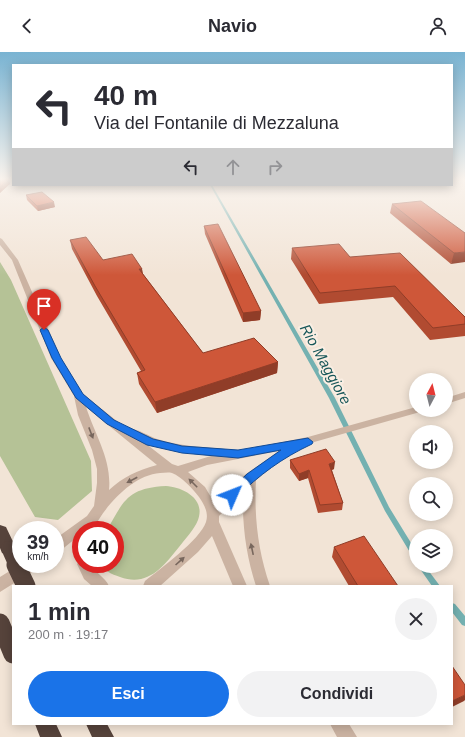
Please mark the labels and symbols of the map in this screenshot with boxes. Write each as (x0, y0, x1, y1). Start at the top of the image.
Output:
pin (27, 289, 61, 330)
water label: Rio Maggiore (297, 321, 355, 407)
north arrow (409, 373, 453, 417)
one-way arrow (88, 427, 94, 439)
position arrow (211, 474, 253, 516)
one-way arrow (126, 476, 138, 483)
one-way arrow (188, 478, 198, 488)
speed limit sign: 40 (72, 521, 124, 573)
one-way arrow (249, 542, 255, 555)
one-way arrow (175, 556, 185, 565)

